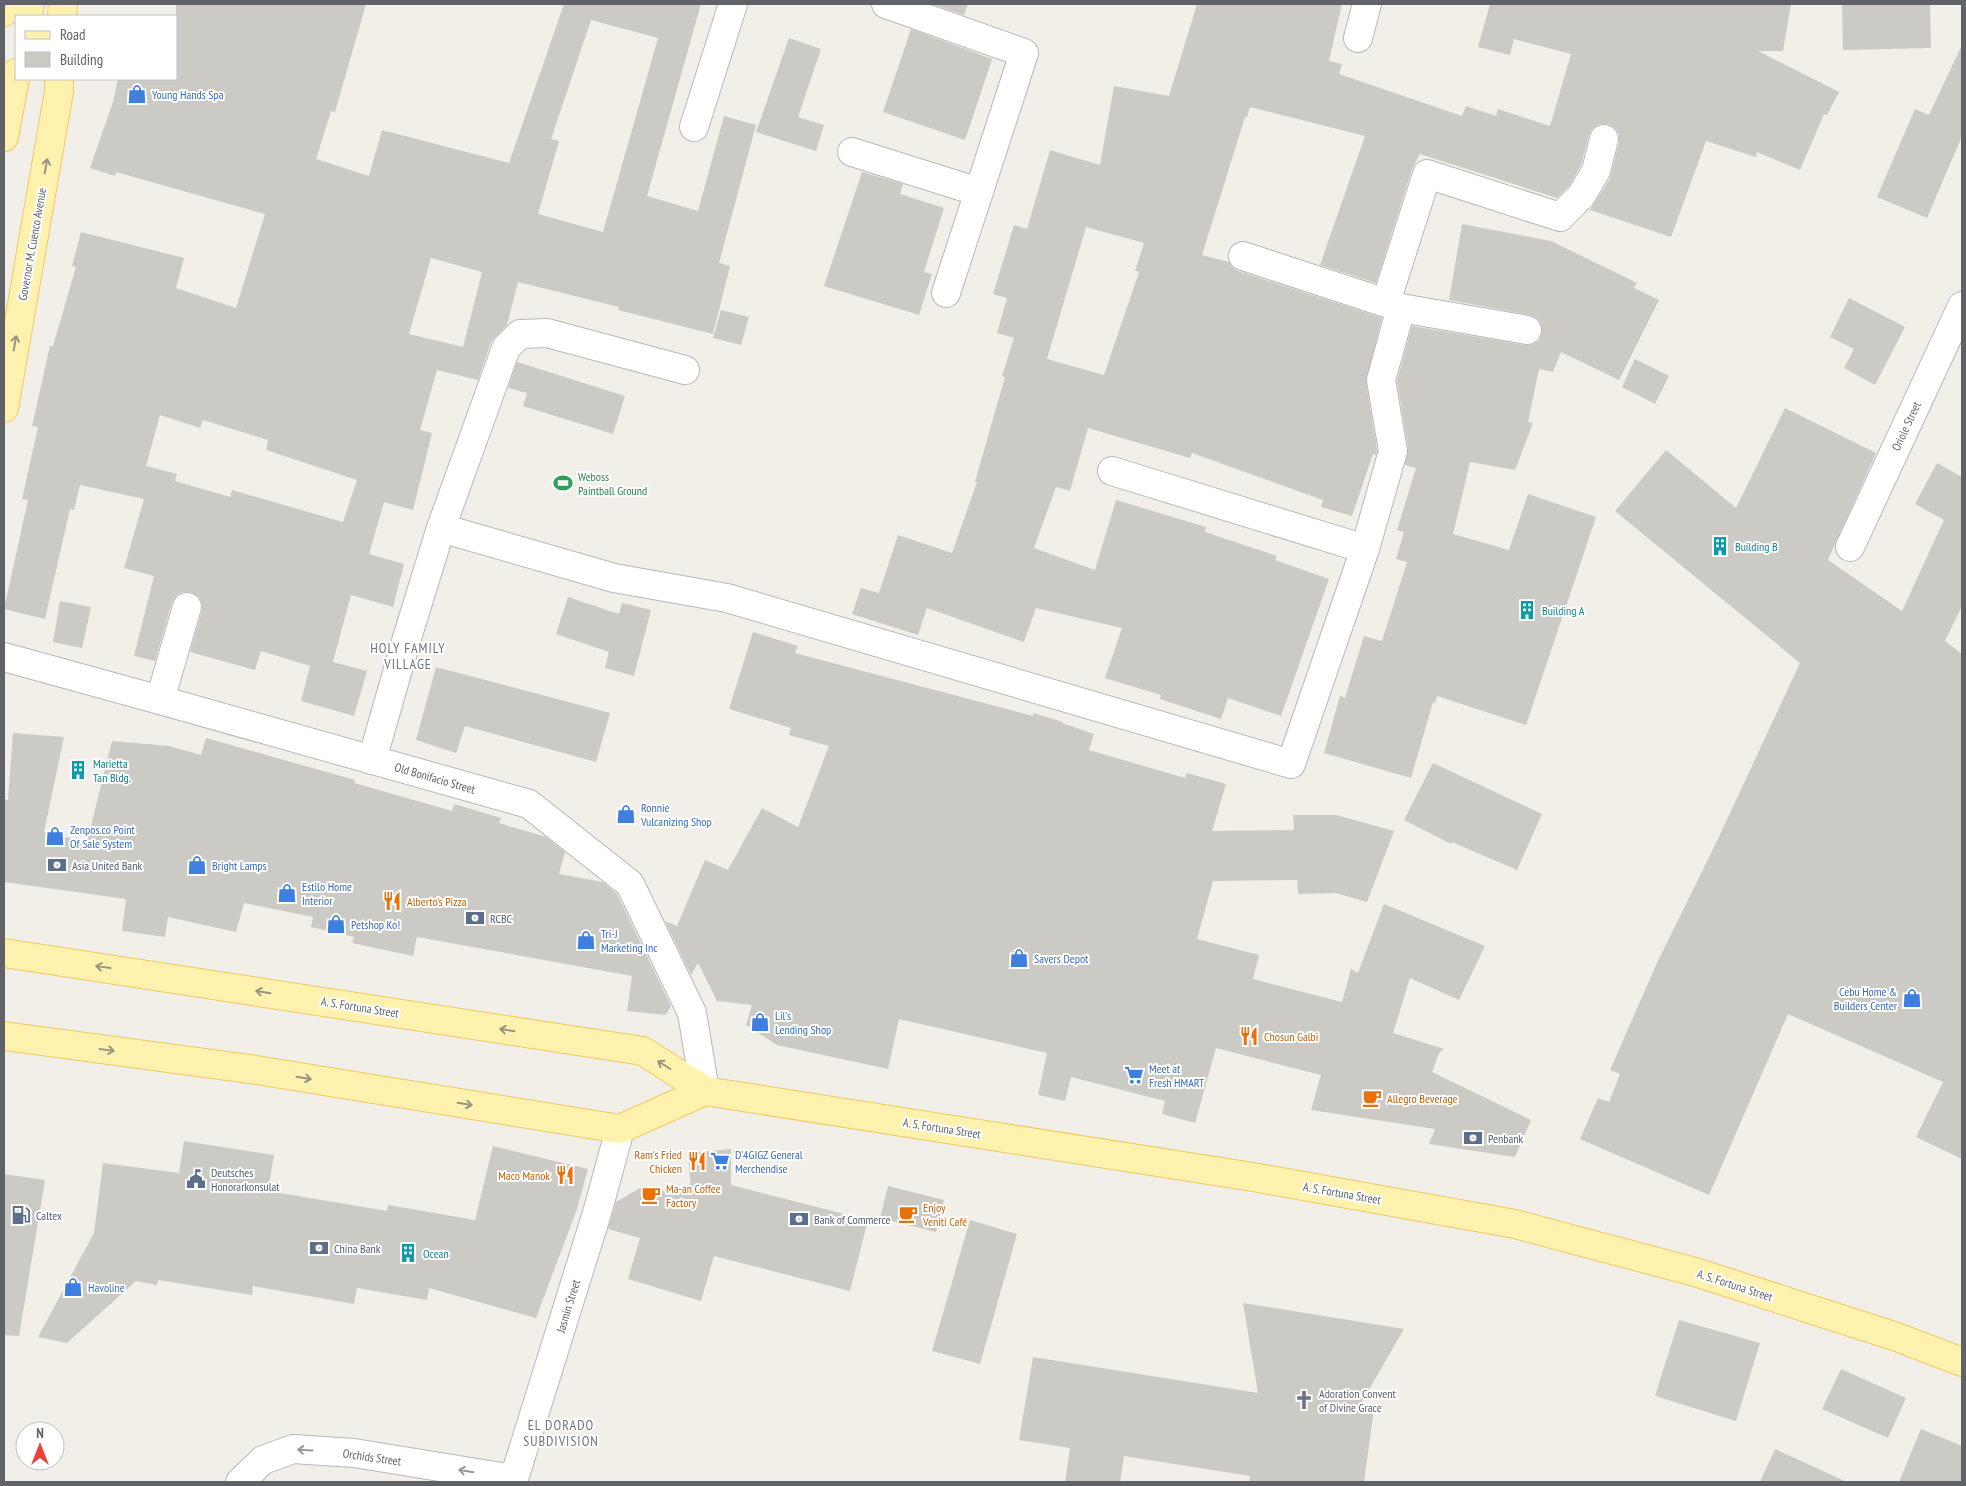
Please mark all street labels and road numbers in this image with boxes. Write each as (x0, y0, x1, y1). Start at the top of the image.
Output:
street label: Governor M. Cuenco Avenue (15, 186, 49, 302)
street label: Oriole Street (1888, 398, 1924, 453)
street label: Old Bonifacio Street (393, 759, 478, 797)
street label: A. S. Fortuna Street (320, 993, 401, 1021)
street label: A. S. Fortuna Street (902, 1114, 983, 1142)
street label: A. S. Fortuna Street (1302, 1179, 1383, 1207)
street label: A. S. Fortuna Street (1695, 1266, 1775, 1304)
street label: Jasmin Street (553, 1277, 583, 1335)
street label: Orchids Street (342, 1445, 403, 1469)

